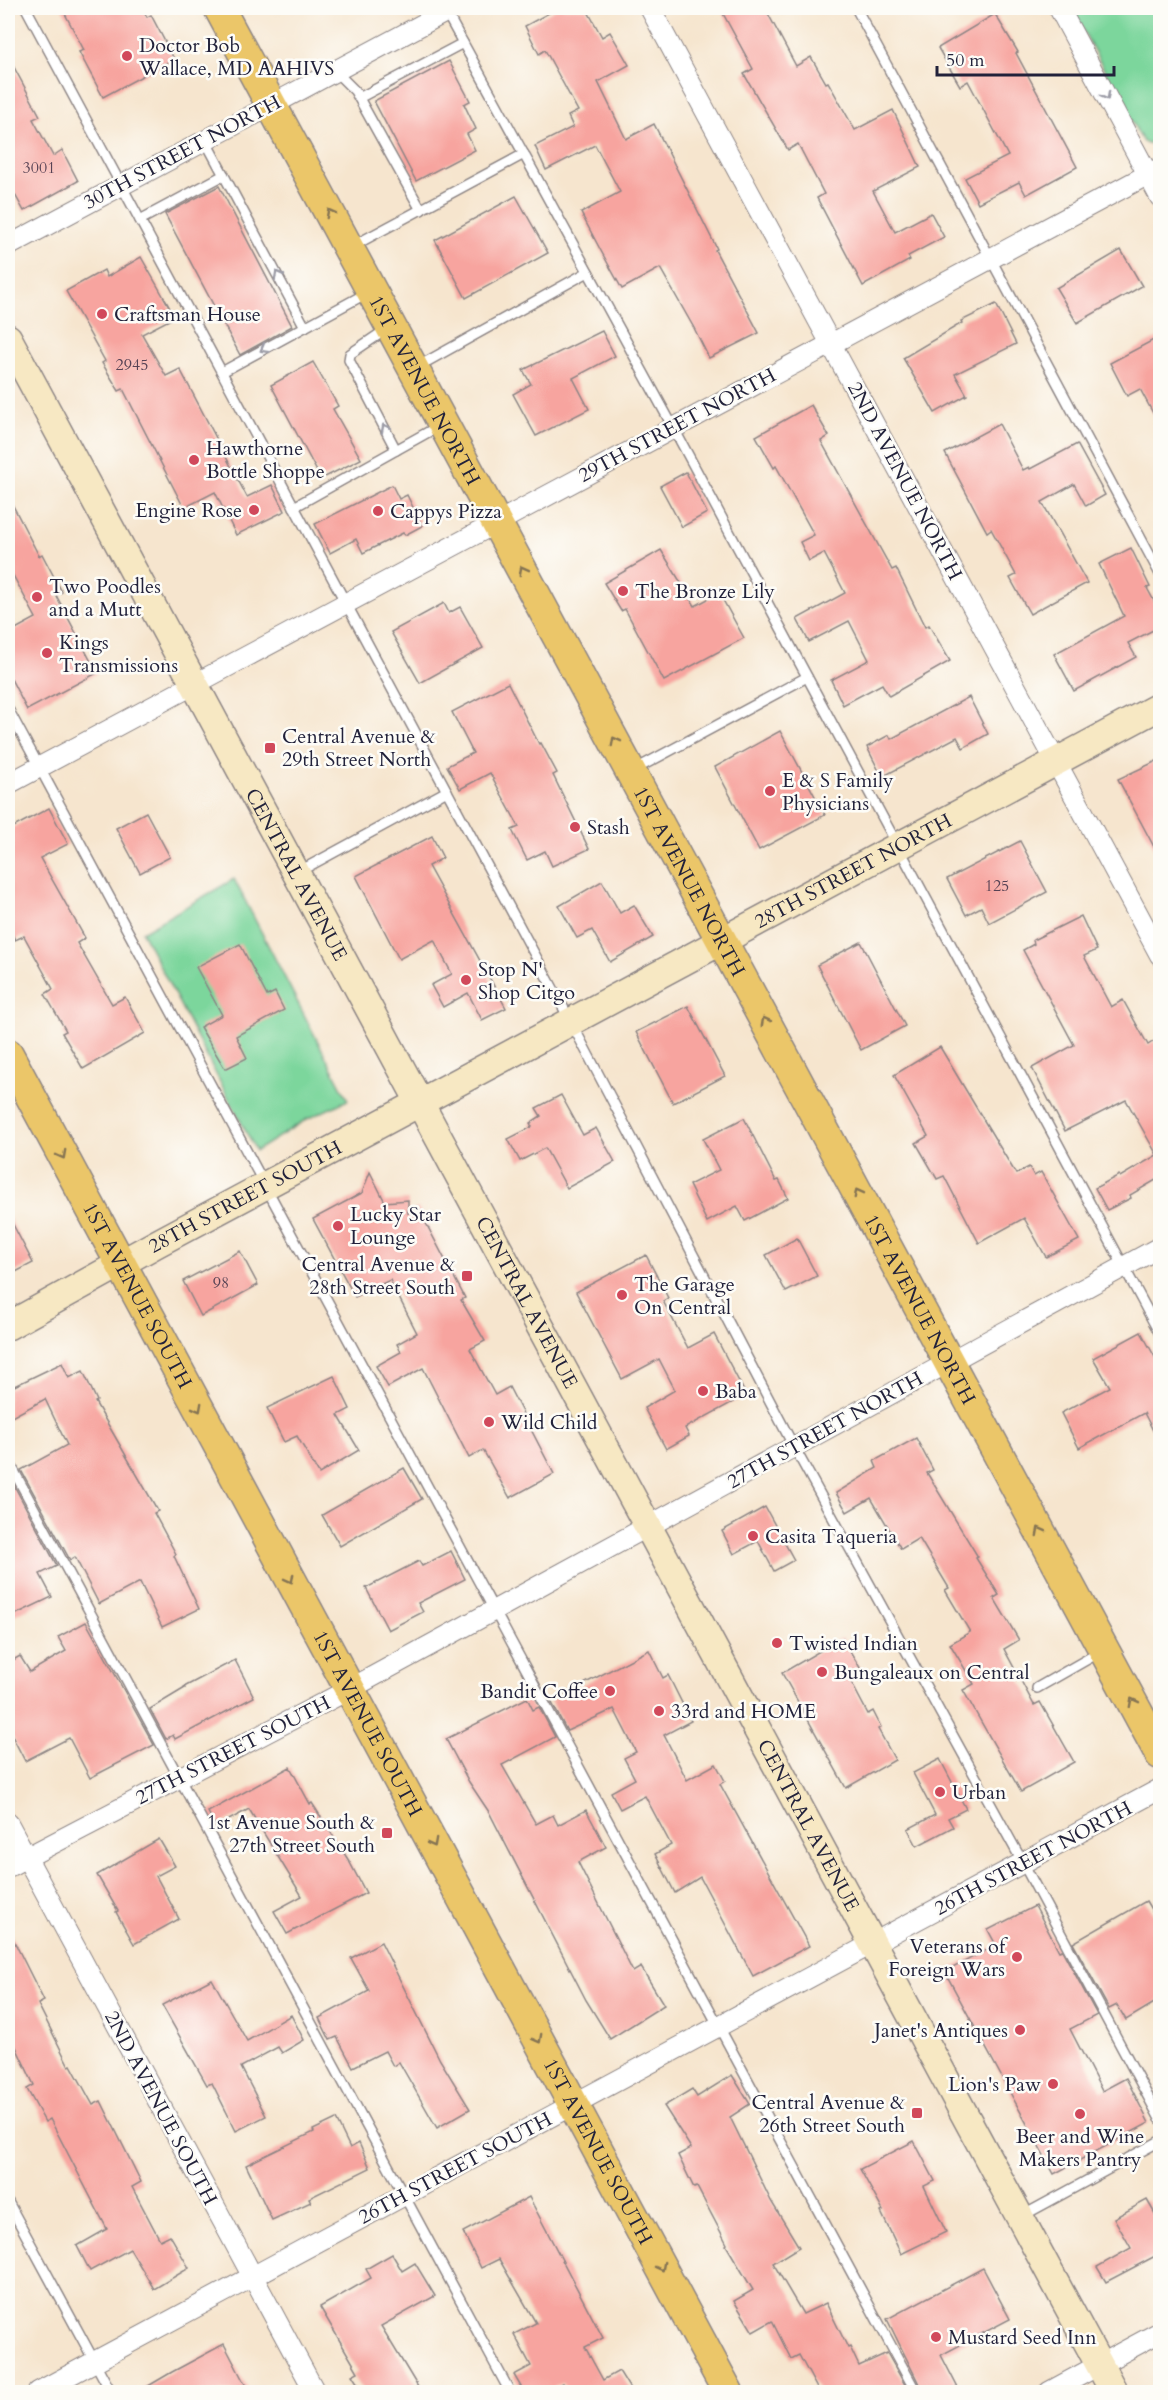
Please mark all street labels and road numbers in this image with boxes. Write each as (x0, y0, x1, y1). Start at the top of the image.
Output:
street label: 30TH STREET NORTH (78, 88, 286, 216)
street label: 1ST AVENUE NORTH (363, 290, 487, 490)
street label: 29TH STREET NORTH (573, 361, 781, 489)
street label: 2ND AVENUE NORTH (841, 377, 969, 585)
street label: 1ST AVENUE NORTH (627, 781, 752, 981)
street label: CENTRAL AVENUE (239, 783, 354, 965)
street label: 28TH STREET NORTH (750, 806, 957, 934)
street label: 28TH STREET SOUTH (143, 1133, 346, 1259)
street label: 1ST AVENUE SOUTH (77, 1197, 199, 1393)
street label: 1ST AVENUE NORTH (858, 1209, 983, 1409)
street label: CENTRAL AVENUE (470, 1211, 585, 1393)
street label: 27TH STREET NORTH (722, 1365, 928, 1495)
street label: 1ST AVENUE SOUTH (307, 1625, 429, 1821)
street label: 27TH STREET SOUTH (131, 1689, 335, 1811)
street label: CENTRAL AVENUE (751, 1734, 866, 1916)
street label: 26TH STREET NORTH (929, 1794, 1137, 1922)
street label: 2ND AVENUE SOUTH (98, 2006, 224, 2210)
street label: 1ST AVENUE SOUTH (537, 2053, 660, 2249)
street label: 26TH STREET SOUTH (354, 2105, 557, 2231)

